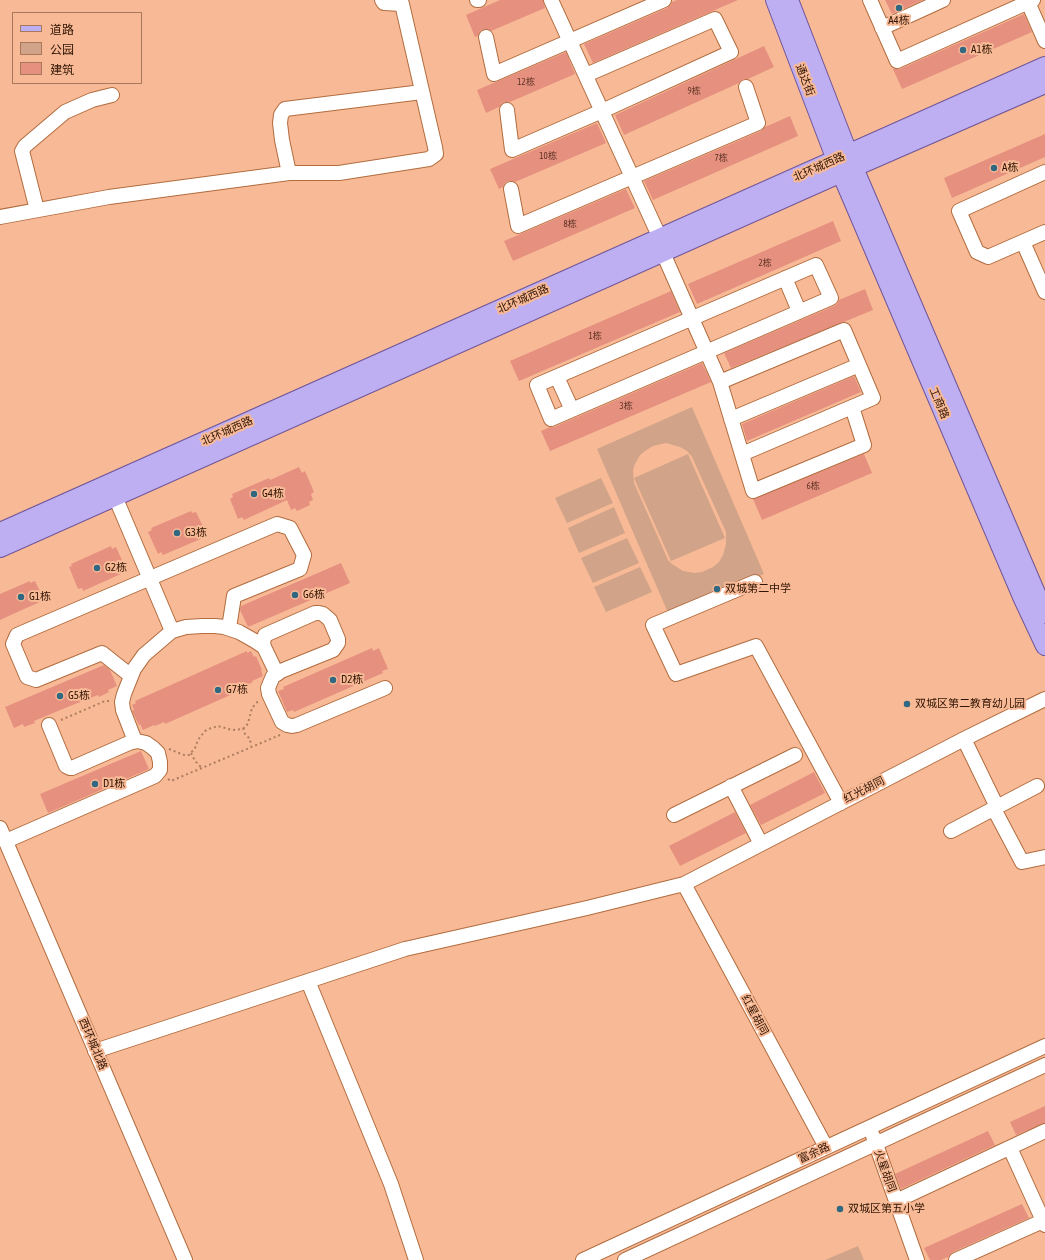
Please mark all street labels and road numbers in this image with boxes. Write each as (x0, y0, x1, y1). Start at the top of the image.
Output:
street label: 通达街 (793, 62, 817, 98)
street label: 北环城西路 (791, 150, 847, 184)
street label: 北环城西路 (495, 282, 551, 316)
street label: 工商路 (926, 385, 952, 421)
street label: 北环城西路 (199, 414, 255, 448)
street label: 红光胡同 (841, 774, 887, 806)
street label: 红星胡同 (739, 992, 771, 1038)
street label: 西环城北路 (76, 1016, 110, 1072)
street label: 富余路 (796, 1140, 832, 1166)
street label: 火星胡同 (871, 1148, 899, 1194)

